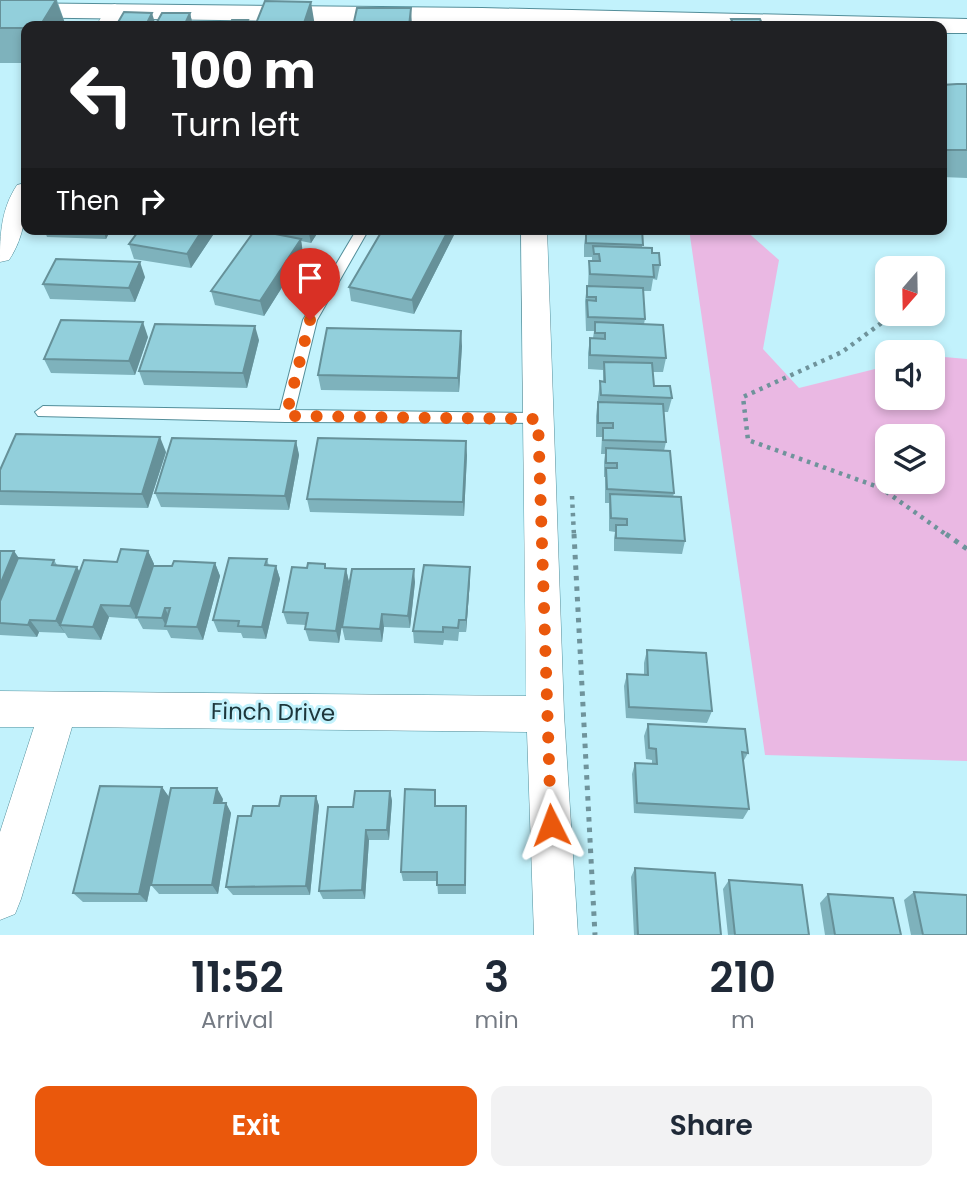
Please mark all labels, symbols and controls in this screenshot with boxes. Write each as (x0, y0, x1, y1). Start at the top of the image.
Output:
text: 100 m (171, 37, 316, 105)
icon: left (56, 49, 147, 140)
text: Turn left (171, 102, 300, 147)
icon: right (133, 182, 171, 220)
text: Then (56, 183, 119, 219)
pin (280, 248, 340, 320)
north arrow (875, 256, 945, 326)
map controls (875, 256, 945, 494)
icon: arrive (291, 259, 329, 297)
button: sound (875, 340, 945, 410)
button: layers (875, 424, 945, 494)
street label: Finch Drive (211, 695, 335, 729)
position arrow (514, 788, 588, 862)
text: 11:52 (191, 948, 284, 1007)
text: 3 (484, 948, 509, 1007)
text: 210 (710, 948, 776, 1007)
text: Arrival (201, 1004, 273, 1036)
text: min (475, 1004, 519, 1036)
text: m (731, 1004, 755, 1036)
button: Exit (35, 1086, 477, 1166)
button: Share (491, 1086, 932, 1166)

